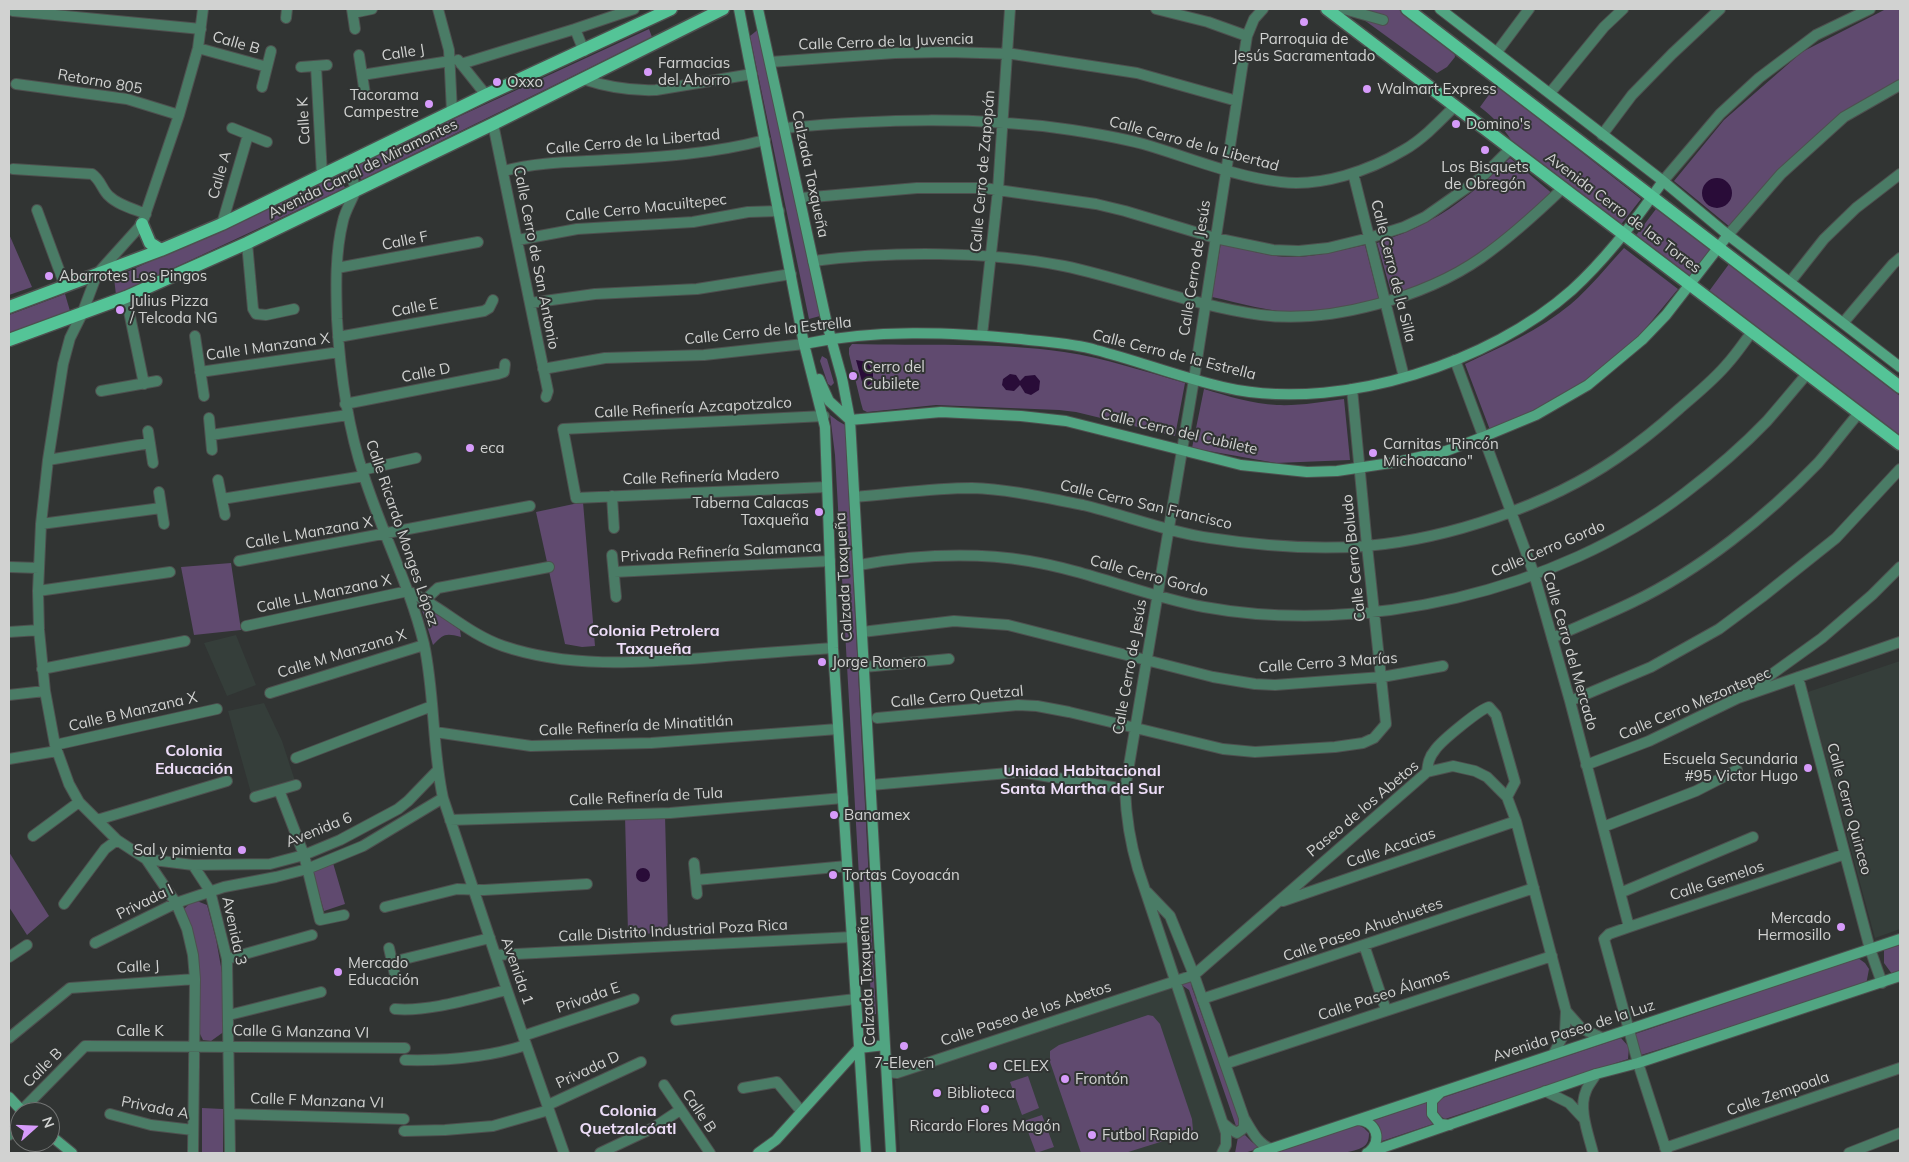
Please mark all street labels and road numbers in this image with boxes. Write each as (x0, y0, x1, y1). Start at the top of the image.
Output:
street label: Calle B (210, 28, 262, 58)
street label: Calle Cerro de la Juvencia (798, 30, 974, 54)
street label: Calle J (380, 41, 426, 65)
street label: Retorno 805 (56, 66, 144, 98)
street label: Calle Cerro de Zapopán (967, 89, 999, 253)
street label: Calle K (294, 97, 314, 145)
street label: Calzada Taxqueña (788, 109, 832, 239)
street label: Calle Cerro de la Libertad (1107, 113, 1281, 175)
street label: Avenida Canal de Miramontes (265, 115, 461, 223)
street label: Calle Cerro de la Libertad (545, 125, 721, 159)
street label: Calle A (205, 149, 235, 201)
street label: Avenida Cerro de las Torres (1542, 149, 1704, 277)
street label: Calle Cerro de San Antonio (509, 165, 563, 351)
street label: Calle Cerro Macuiltepec (564, 191, 728, 225)
street label: Calle Cerro de la Silla (1367, 198, 1419, 344)
street label: Calle Cerro de Jesús (1175, 199, 1215, 337)
street label: Calle F (380, 228, 430, 254)
street label: Calle E (390, 295, 440, 321)
street label: Calle Cerro de la Estrella (684, 313, 852, 349)
street label: Calle Cerro de la Estrella (1090, 326, 1258, 384)
street label: Calle I Manzana X (205, 329, 331, 365)
street label: Calle D (400, 359, 452, 387)
street label: Calle Refinería Azcapotzalco (594, 394, 792, 422)
street label: Calle Cerro del Cubilete (1099, 405, 1259, 459)
street label: Calle Ricardo Monges López (362, 438, 442, 628)
street label: Calle Refinería Madero (622, 465, 780, 489)
street label: Calle Cerro San Francisco (1058, 476, 1234, 534)
street label: Calle Cerro Boludo (1338, 493, 1370, 623)
street label: Calzada Taxqueña (832, 512, 856, 642)
street label: Calle L Manzana X (244, 513, 374, 553)
street label: Calle Cerro Gordo (1488, 517, 1608, 581)
street label: Privada Refinería Salamanca (620, 538, 822, 566)
street label: Calle Cerro Gordo (1088, 552, 1210, 600)
street label: Calle Cerro del Mercado (1539, 570, 1601, 732)
street label: Calle LL Manzana X (255, 571, 393, 617)
street label: Calle Cerro de Jesús (1109, 598, 1151, 736)
street label: Calle M Manzana X (275, 626, 409, 682)
street label: Calle Cerro 3 Marías (1258, 649, 1398, 677)
street label: Calle Cerro Mezontepec (1616, 664, 1774, 744)
street label: Calle Cerro Quetzal (890, 682, 1024, 712)
street label: Calle B Manzana X (67, 688, 199, 736)
street label: Calle Refinería de Minatitlán (538, 712, 734, 740)
street label: Calle Cerro Quinceo (1823, 741, 1875, 877)
street label: Paseo de los Abetos (1303, 757, 1423, 861)
street label: Calle Refinería de Tula (568, 784, 724, 810)
street label: Avenida 6 (283, 809, 355, 851)
street label: Calle Acacias (1344, 824, 1438, 872)
street label: Calle Gemelos (1667, 857, 1767, 905)
street label: Privada I (114, 880, 176, 924)
street label: Calle Paseo Ahuehuetes (1281, 894, 1445, 966)
street label: Avenida 3 (218, 895, 250, 967)
street label: Calle Distrito Industrial Poza Rica (558, 916, 788, 946)
street label: Calzada Taxqueña (855, 916, 879, 1046)
street label: Avenida 1 (497, 935, 537, 1007)
street label: Calle J (116, 957, 160, 977)
street label: Calle Paseo Álamos (1316, 965, 1452, 1025)
street label: Calle Paseo de los Abetos (938, 978, 1114, 1050)
street label: Privada E (554, 979, 622, 1017)
street label: Avenida Paseo de la Luz (1491, 996, 1657, 1066)
street label: Calle K (116, 1022, 164, 1040)
street label: Calle G Manzana VI (233, 1022, 369, 1042)
street label: Calle B (20, 1045, 66, 1091)
street label: Privada D (553, 1047, 623, 1093)
street label: Calle Zempoala (1724, 1068, 1832, 1120)
street label: Calle B (678, 1086, 720, 1136)
street label: Calle F Manzana VI (250, 1090, 384, 1112)
street label: Privada A (120, 1093, 190, 1123)

